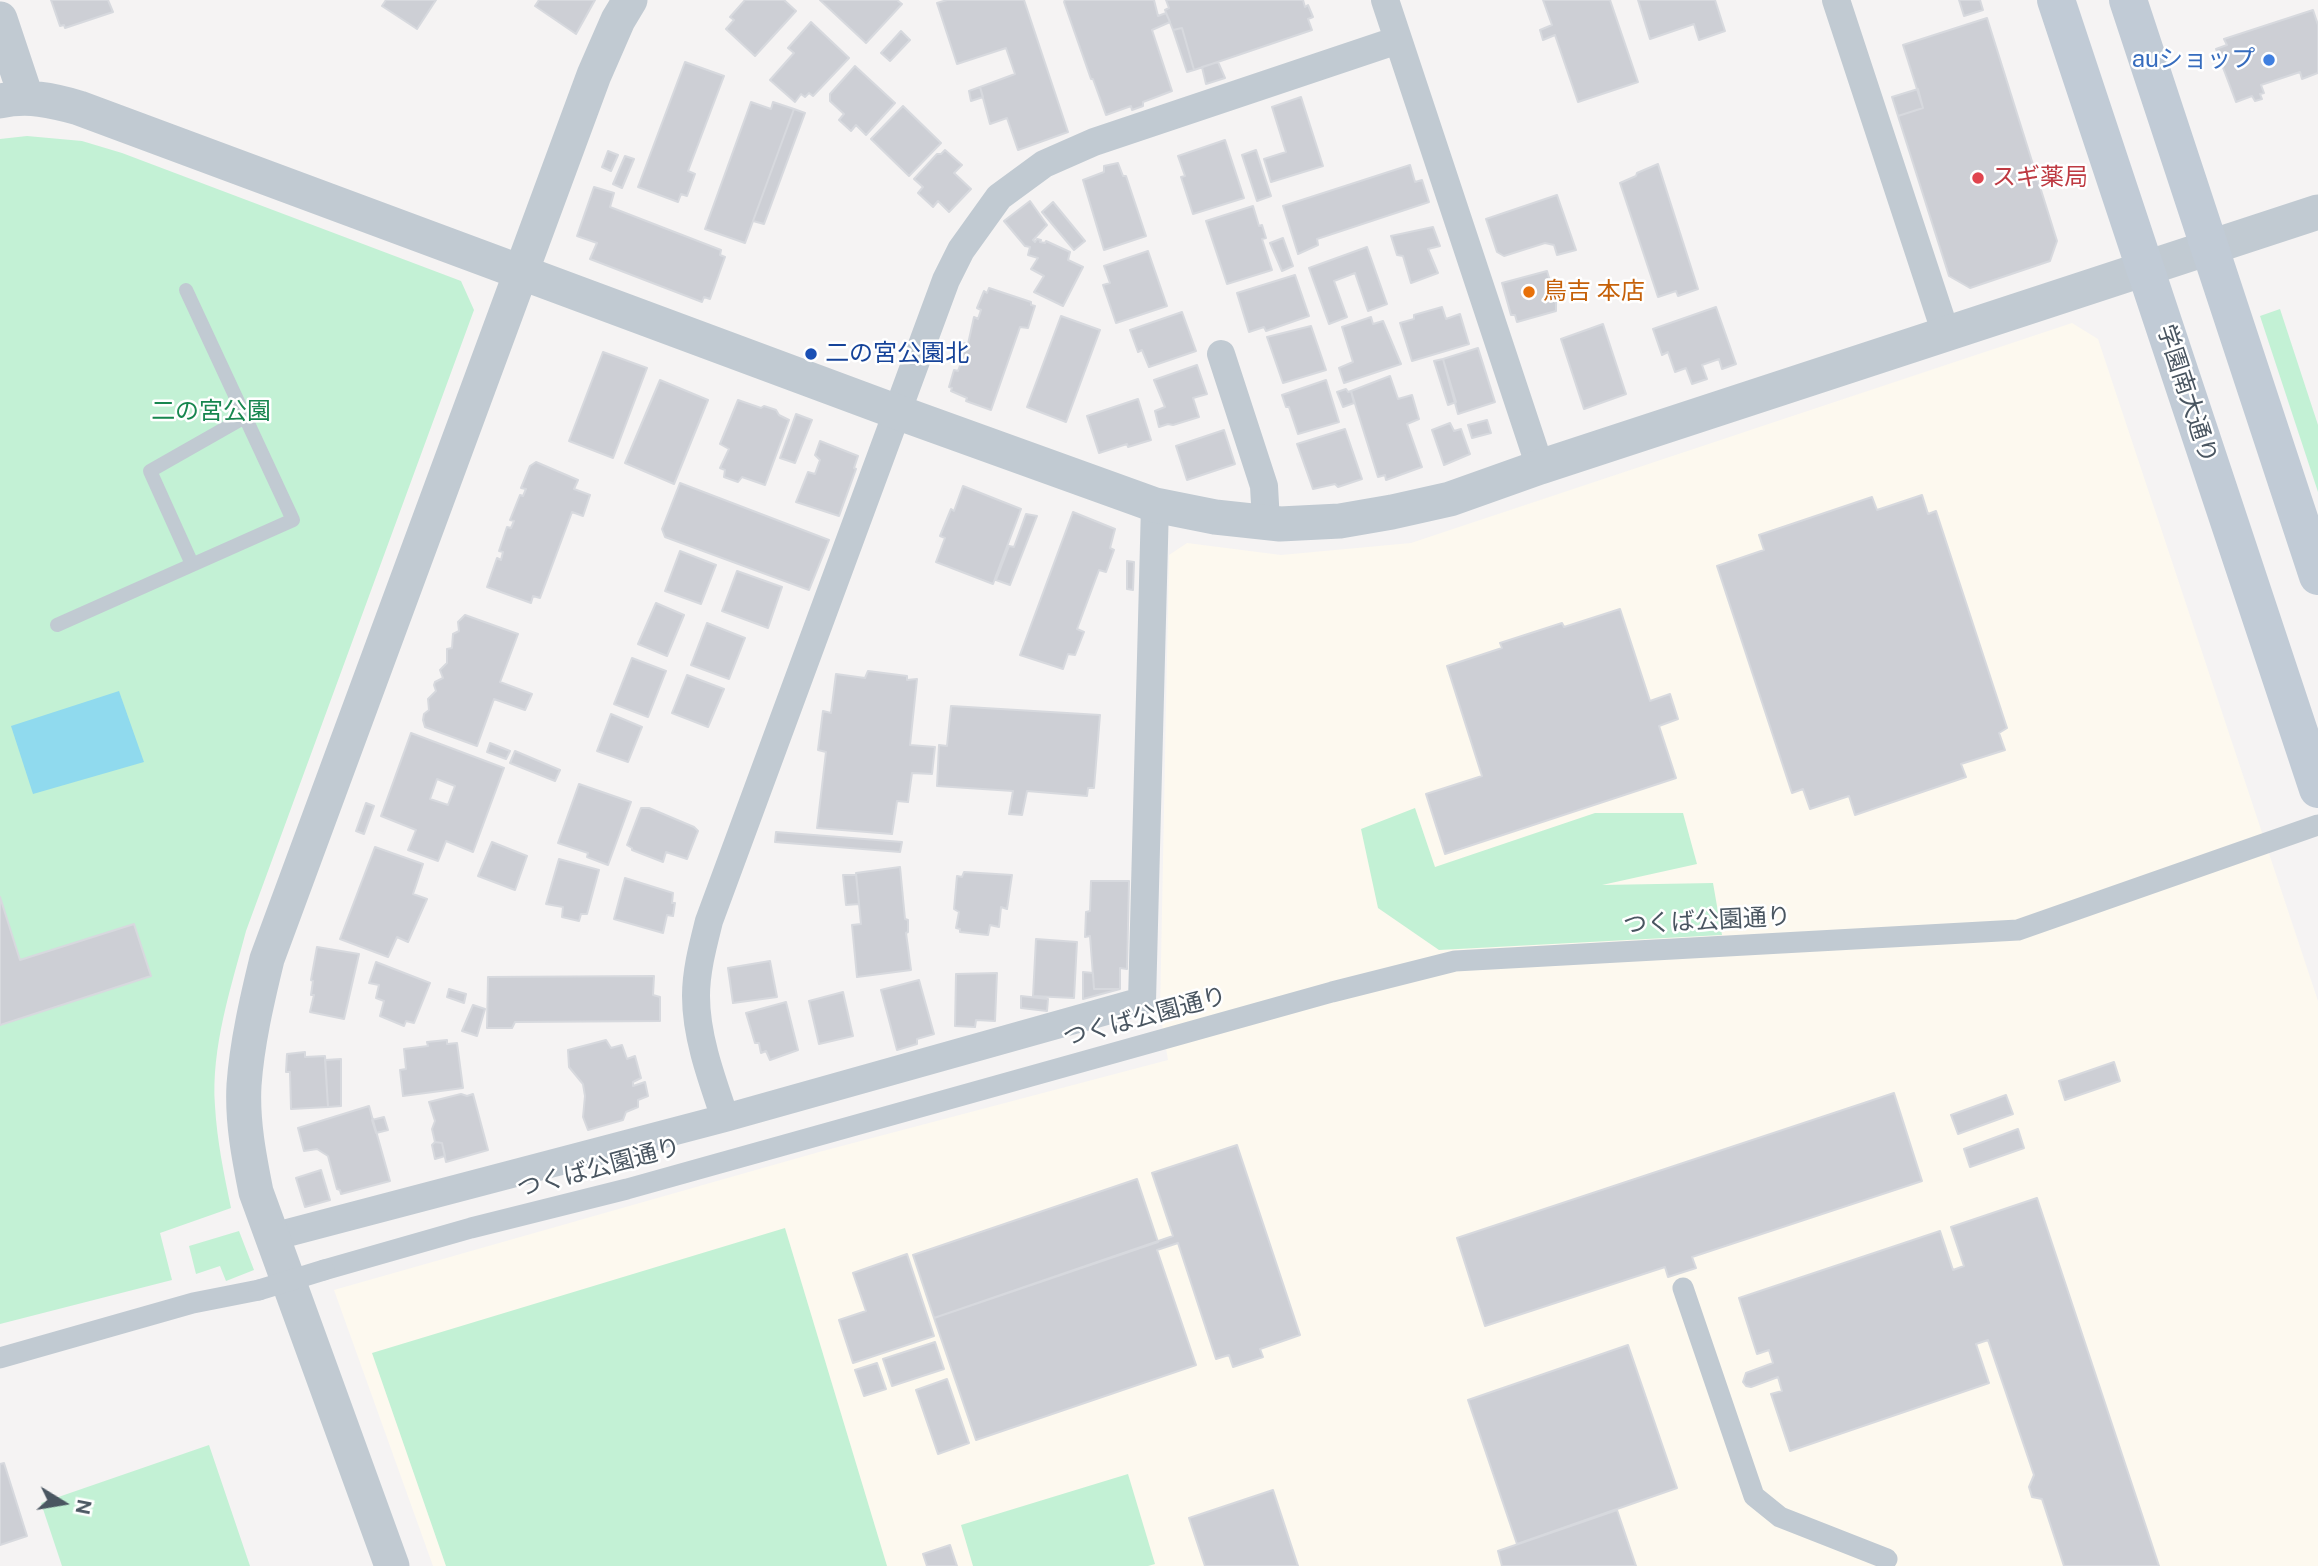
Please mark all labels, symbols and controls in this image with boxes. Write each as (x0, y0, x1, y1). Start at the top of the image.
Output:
place label: auショップ (2132, 46, 2255, 74)
marker: auショップ (2261, 52, 2277, 68)
place label: スギ薬局 (1992, 164, 2088, 192)
marker: スギ薬局 (1970, 170, 1986, 186)
place label: 鳥吉 本店 (1543, 278, 1645, 306)
marker: 鳥吉 本店 (1521, 284, 1537, 300)
street label: 学園南大通り (2151, 321, 2223, 467)
place label: 二の宮公園北 (825, 340, 969, 368)
marker: 二の宮公園北 (803, 346, 819, 362)
park label: 二の宮公園 (151, 398, 271, 426)
street label: つくば公園通り (1622, 902, 1792, 940)
street label: つくば公園通り (1060, 981, 1230, 1053)
street label: つくば公園通り (514, 1132, 684, 1204)
north arrow (28, 1468, 98, 1538)
text: N (71, 1498, 96, 1516)

